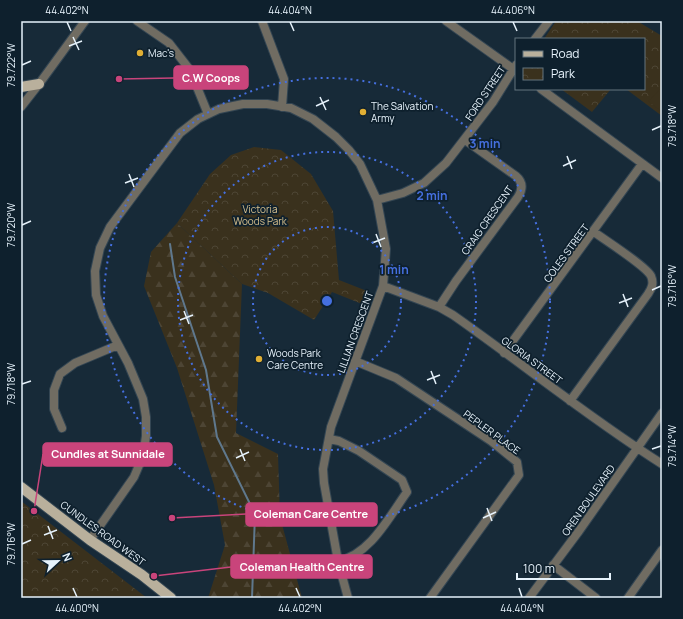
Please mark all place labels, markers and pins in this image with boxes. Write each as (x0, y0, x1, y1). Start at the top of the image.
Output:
place label: Mac's (148, 46, 174, 60)
marker: Mac's (135, 48, 145, 58)
callout: C.W Coops (174, 66, 248, 89)
place label: The Salvation Army (371, 99, 433, 125)
marker: The Salvation Army (358, 107, 368, 117)
centre of rings (320, 294, 334, 308)
place label: Woods Park Care Centre (267, 346, 323, 372)
marker: Woods Park Care Centre (254, 354, 264, 364)
callout: Cundles at Sunnidale (43, 443, 172, 466)
callout: Coleman Care Centre (246, 503, 377, 526)
callout: Coleman Health Centre (231, 555, 372, 578)

